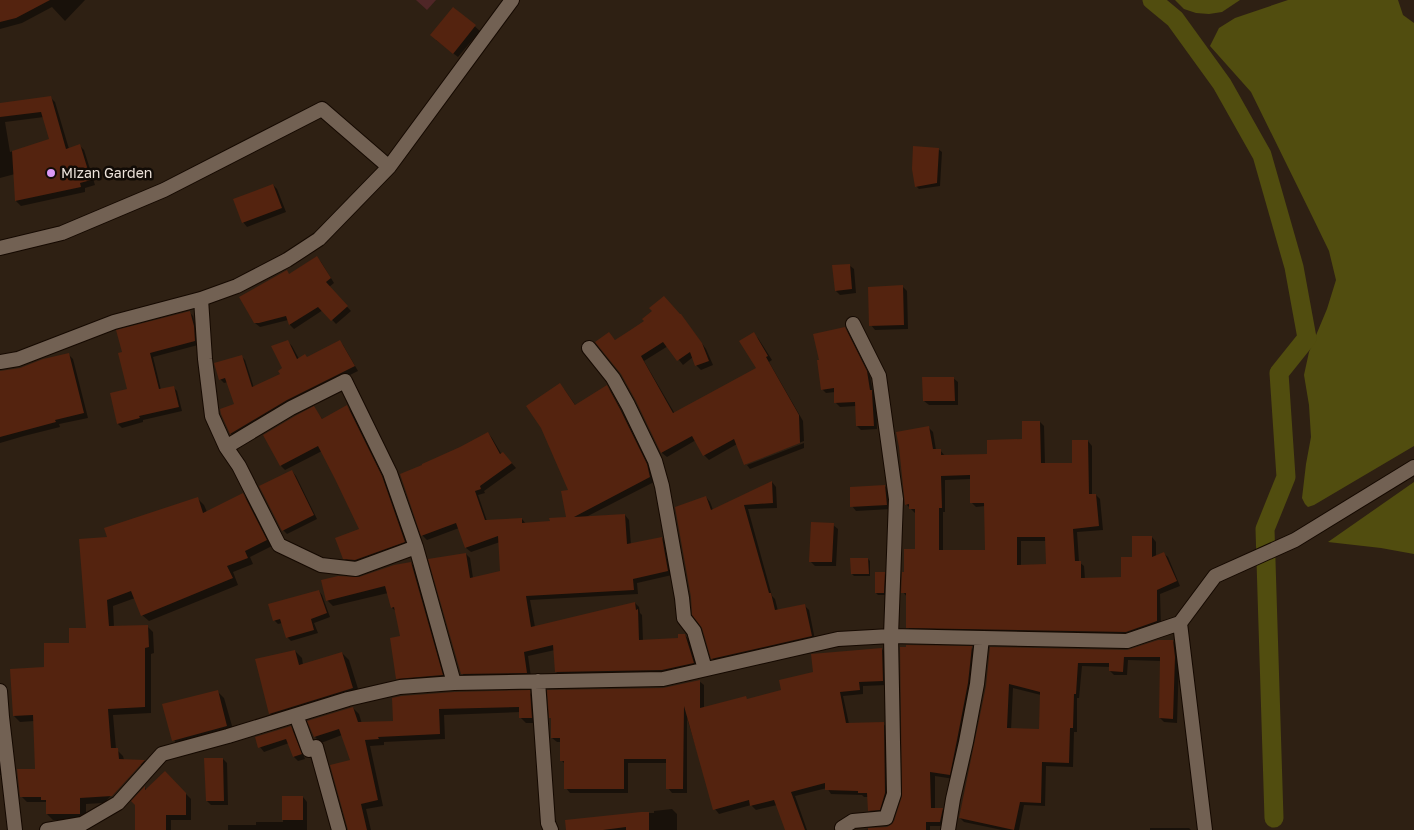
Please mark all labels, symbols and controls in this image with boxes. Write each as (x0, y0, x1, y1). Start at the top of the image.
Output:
place label: Mizan Garden (61, 164, 152, 181)
marker: Mizan Garden (45, 167, 57, 179)

